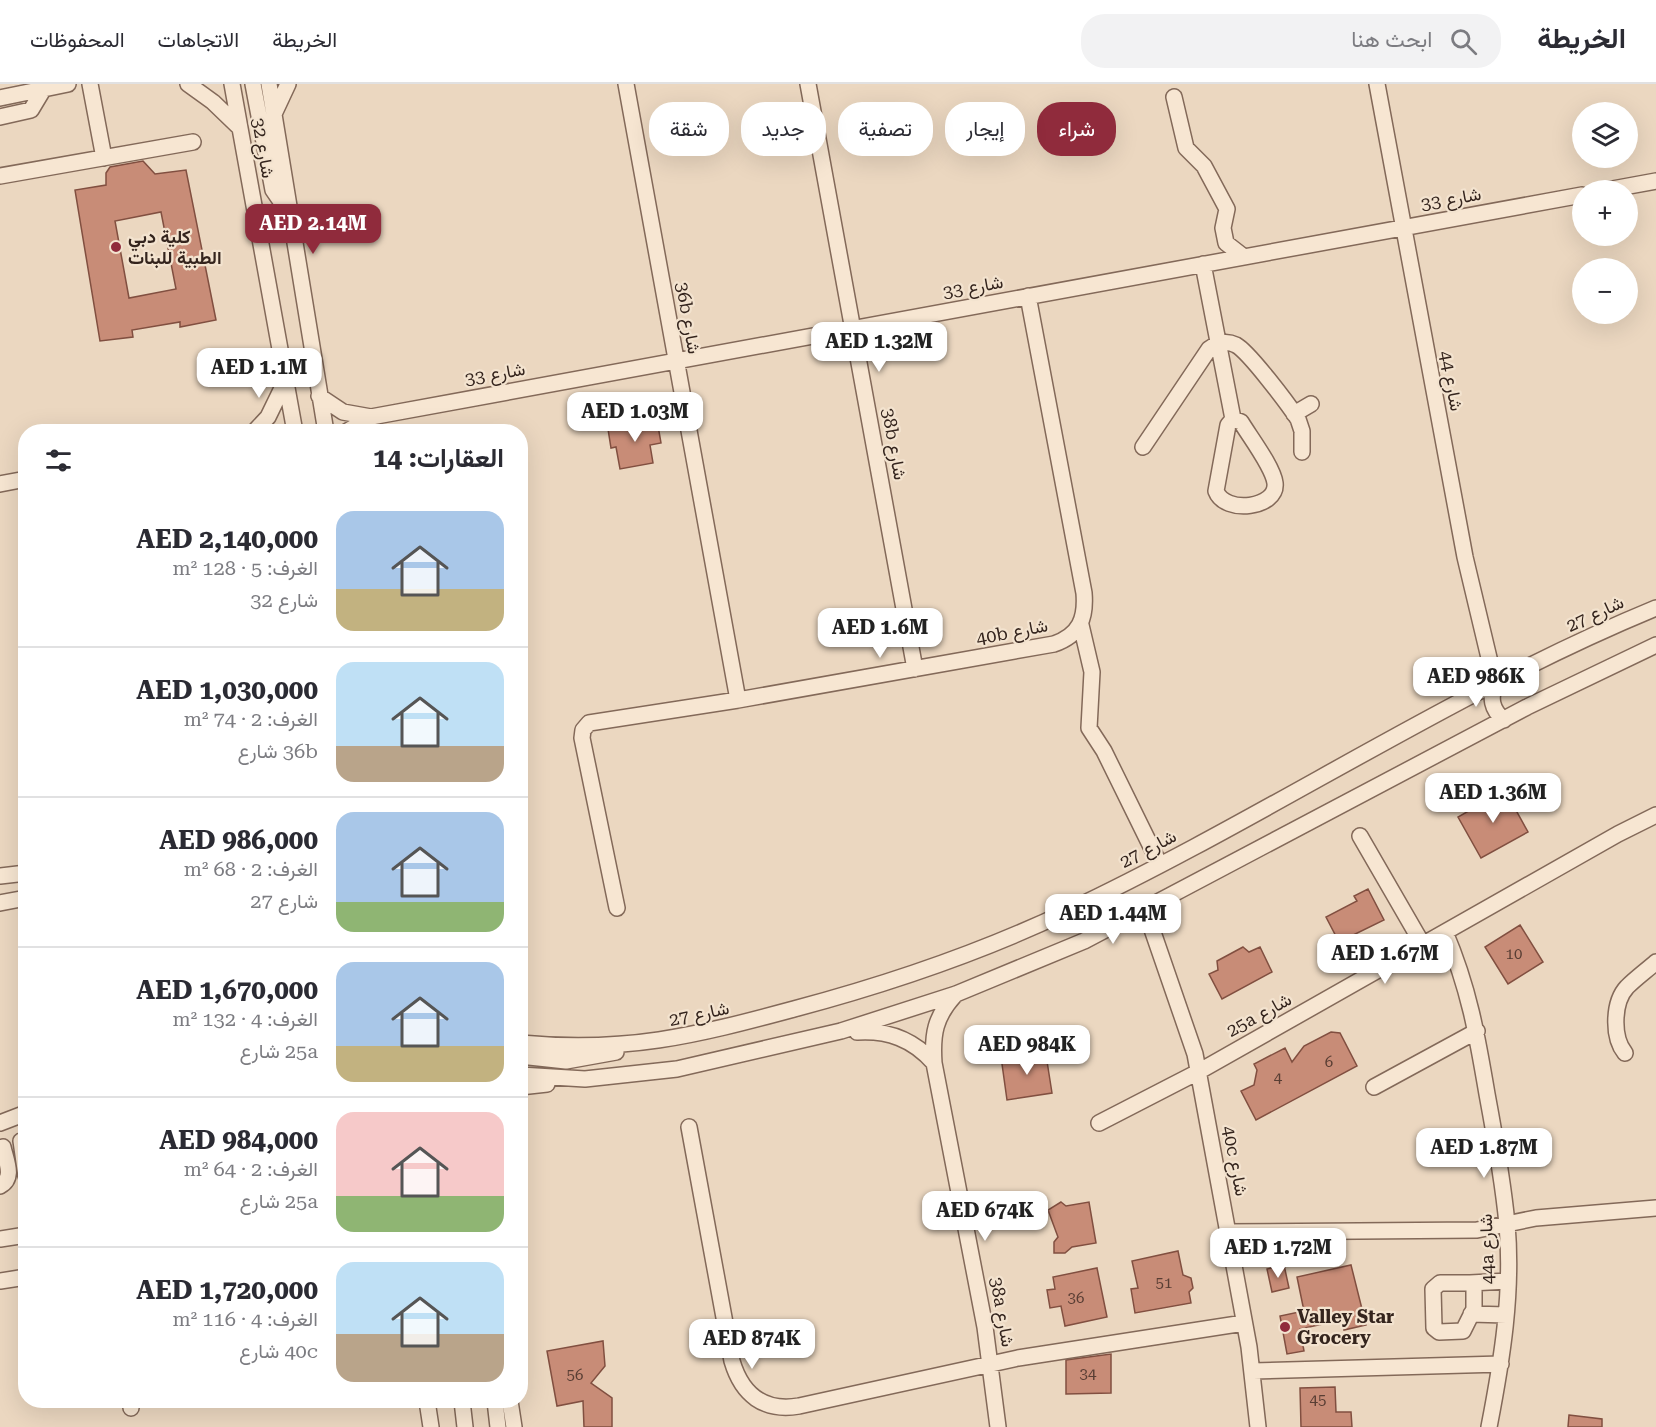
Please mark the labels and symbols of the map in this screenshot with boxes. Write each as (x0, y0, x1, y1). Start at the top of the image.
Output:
street label: شارع 32 (246, 116, 279, 180)
street label: شارع 33 (1419, 183, 1483, 216)
pin: AED 2.14M (244, 204, 382, 255)
place label: كلية دبي الطبية للبنات (128, 226, 222, 269)
marker: كلية دبي الطبية للبنات (109, 240, 123, 254)
street label: شارع 33 (941, 271, 1005, 304)
street label: 36b شارع (670, 280, 705, 356)
pin: AED 1.32M (810, 322, 948, 373)
pin: AED 1.1M (197, 348, 321, 399)
street label: شارع 44 (1433, 349, 1468, 413)
street label: شارع 33 (463, 358, 527, 391)
pin: AED 1.03M (566, 392, 704, 443)
street label: 38b شارع (876, 406, 911, 482)
street label: شارع 27 (1563, 591, 1628, 638)
pin: AED 1.6M (818, 608, 942, 659)
street label: 40b شارع (974, 614, 1050, 651)
pin: AED 986K (1414, 657, 1538, 708)
pin: AED 1.36M (1424, 773, 1562, 824)
street label: شارع 27 (1116, 825, 1181, 874)
pin: AED 1.44M (1044, 894, 1182, 945)
pin: AED 1.67M (1316, 934, 1454, 985)
house number: 10 (1506, 945, 1522, 963)
street label: 25a شارع (1223, 988, 1296, 1043)
street label: شارع 27 (667, 997, 731, 1032)
pin: AED 984K (965, 1025, 1089, 1076)
house number: 6 (1325, 1053, 1333, 1071)
house number: 4 (1274, 1069, 1283, 1087)
street label: 40c شارع (1216, 1124, 1253, 1198)
pin: AED 1.87M (1415, 1128, 1553, 1179)
pin: AED 674K (923, 1191, 1047, 1242)
street label: 44a شارع (1475, 1213, 1500, 1285)
pin: AED 1.72M (1209, 1228, 1347, 1279)
house number: 51 (1156, 1274, 1172, 1292)
street label: 38a شارع (984, 1275, 1019, 1349)
house number: 36 (1068, 1289, 1084, 1307)
place label: Valley Star Grocery (1297, 1306, 1394, 1348)
pin: AED 874K (690, 1319, 814, 1370)
marker: Valley Star Grocery (1278, 1320, 1292, 1334)
house number: 34 (1080, 1365, 1097, 1383)
house number: 56 (567, 1366, 583, 1384)
house number: 45 (1310, 1391, 1326, 1409)

